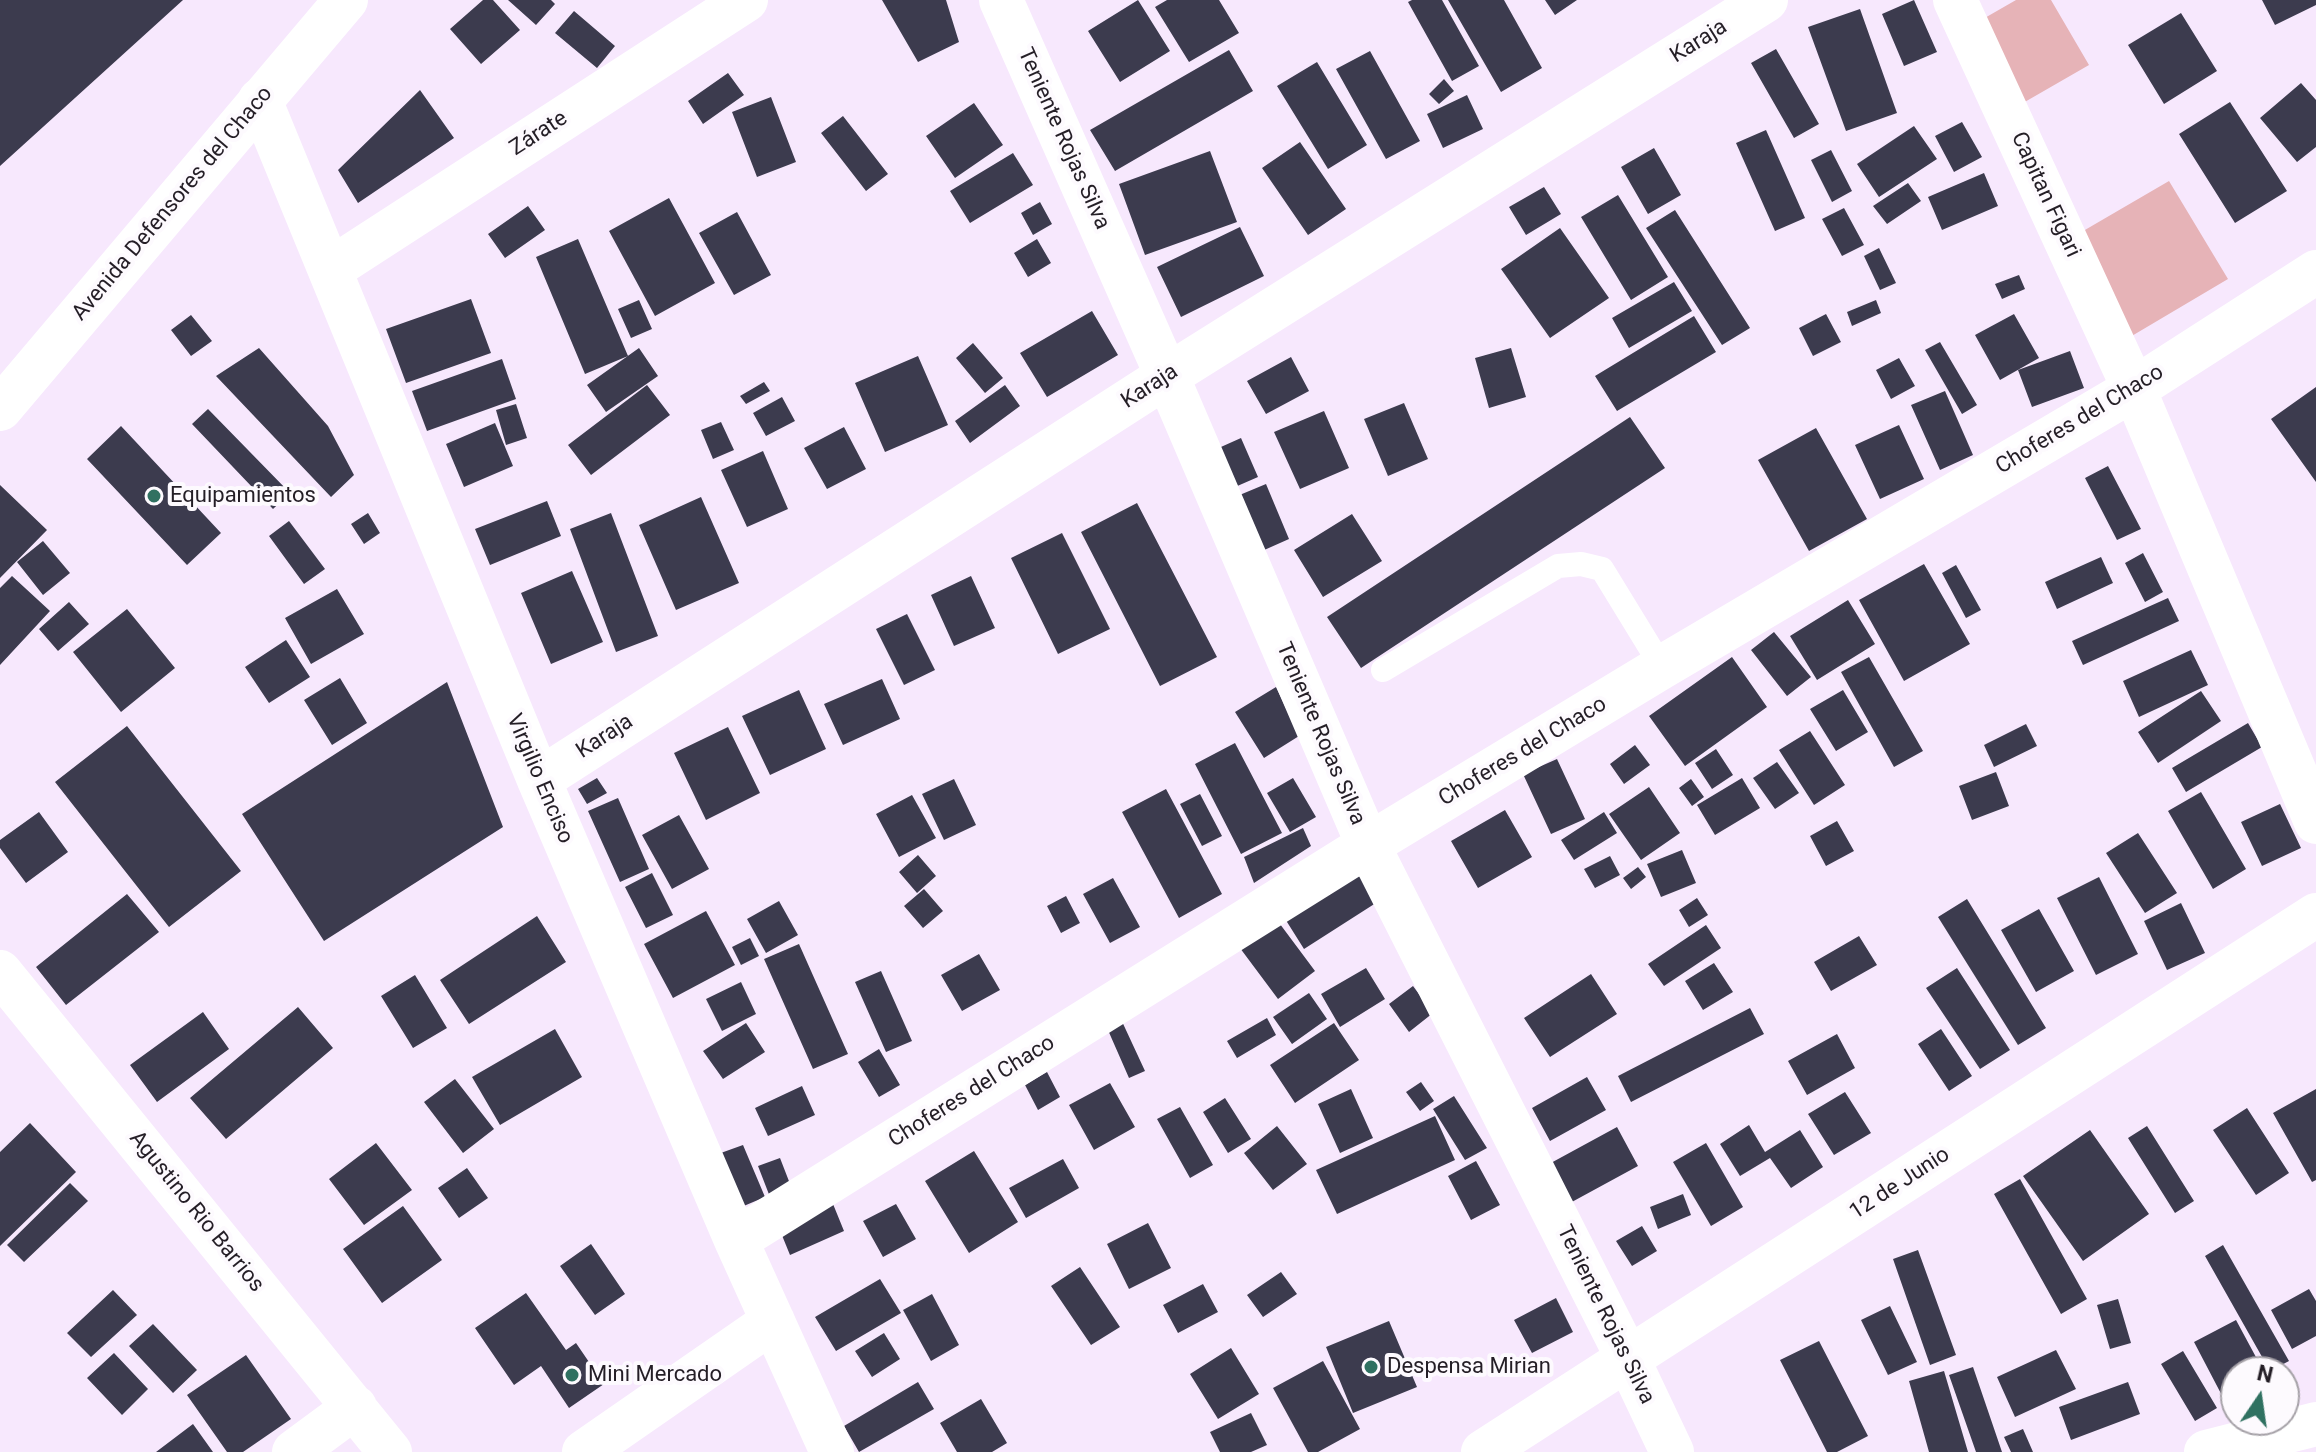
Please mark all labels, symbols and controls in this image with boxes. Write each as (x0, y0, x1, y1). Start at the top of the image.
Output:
street label: Karaja (1666, 14, 1732, 70)
street label: Teniente Rojas Silva (1011, 44, 1115, 234)
street label: Avenida Defensores del Chaco (67, 82, 279, 326)
street label: Zárate (505, 106, 573, 162)
street label: Capitan Figari (2004, 128, 2086, 262)
street label: Karaja (1117, 359, 1183, 415)
street label: Choferes del Chaco (1991, 359, 2169, 481)
place label: Equipamientos (170, 483, 316, 509)
marker: Equipamientos (145, 487, 163, 505)
street label: Teniente Rojas Silva (1270, 639, 1370, 829)
street label: Choferes del Chaco (1434, 691, 1612, 813)
street label: Karaja (572, 709, 638, 765)
street label: Virgilio Enciso (500, 710, 578, 848)
street label: Choferes del Chaco (884, 1030, 1060, 1154)
street label: Agustino Rio Barrios (123, 1126, 269, 1298)
street label: 12 de Junio (1845, 1142, 1955, 1226)
street label: Teniente Rojas Silva (1550, 1221, 1660, 1409)
place label: Despensa Mirian (1387, 1354, 1551, 1380)
north arrow (2220, 1356, 2300, 1436)
marker: Despensa Mirian (1362, 1358, 1380, 1376)
text: N (2255, 1360, 2275, 1388)
place label: Mini Mercado (588, 1362, 722, 1388)
marker: Mini Mercado (563, 1366, 581, 1384)

